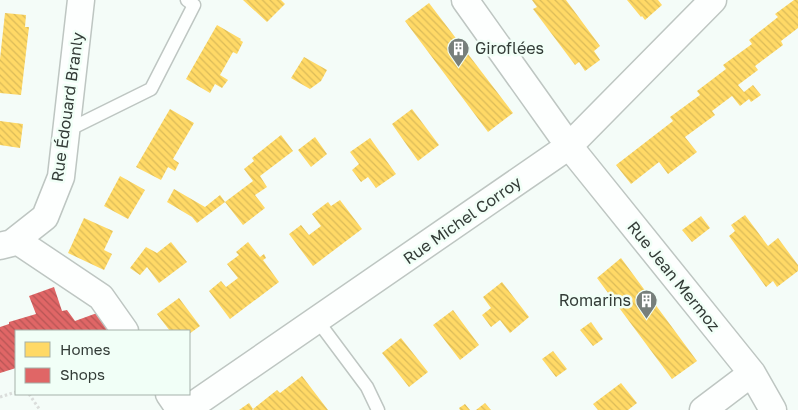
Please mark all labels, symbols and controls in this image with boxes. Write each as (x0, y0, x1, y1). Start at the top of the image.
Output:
street label: Rue Édouard Branly (47, 31, 87, 183)
building icon: Giroflées (447, 36, 471, 67)
place label: Giroflées (475, 38, 544, 58)
street label: Rue Michel Corroy (399, 172, 525, 268)
street label: Rue Jean Mermoz (624, 217, 724, 335)
building icon: Romarins (635, 288, 659, 319)
place label: Romarins (559, 290, 631, 310)
legend (15, 330, 190, 395)
text: Homes (60, 340, 110, 358)
text: Shops (60, 365, 105, 383)

